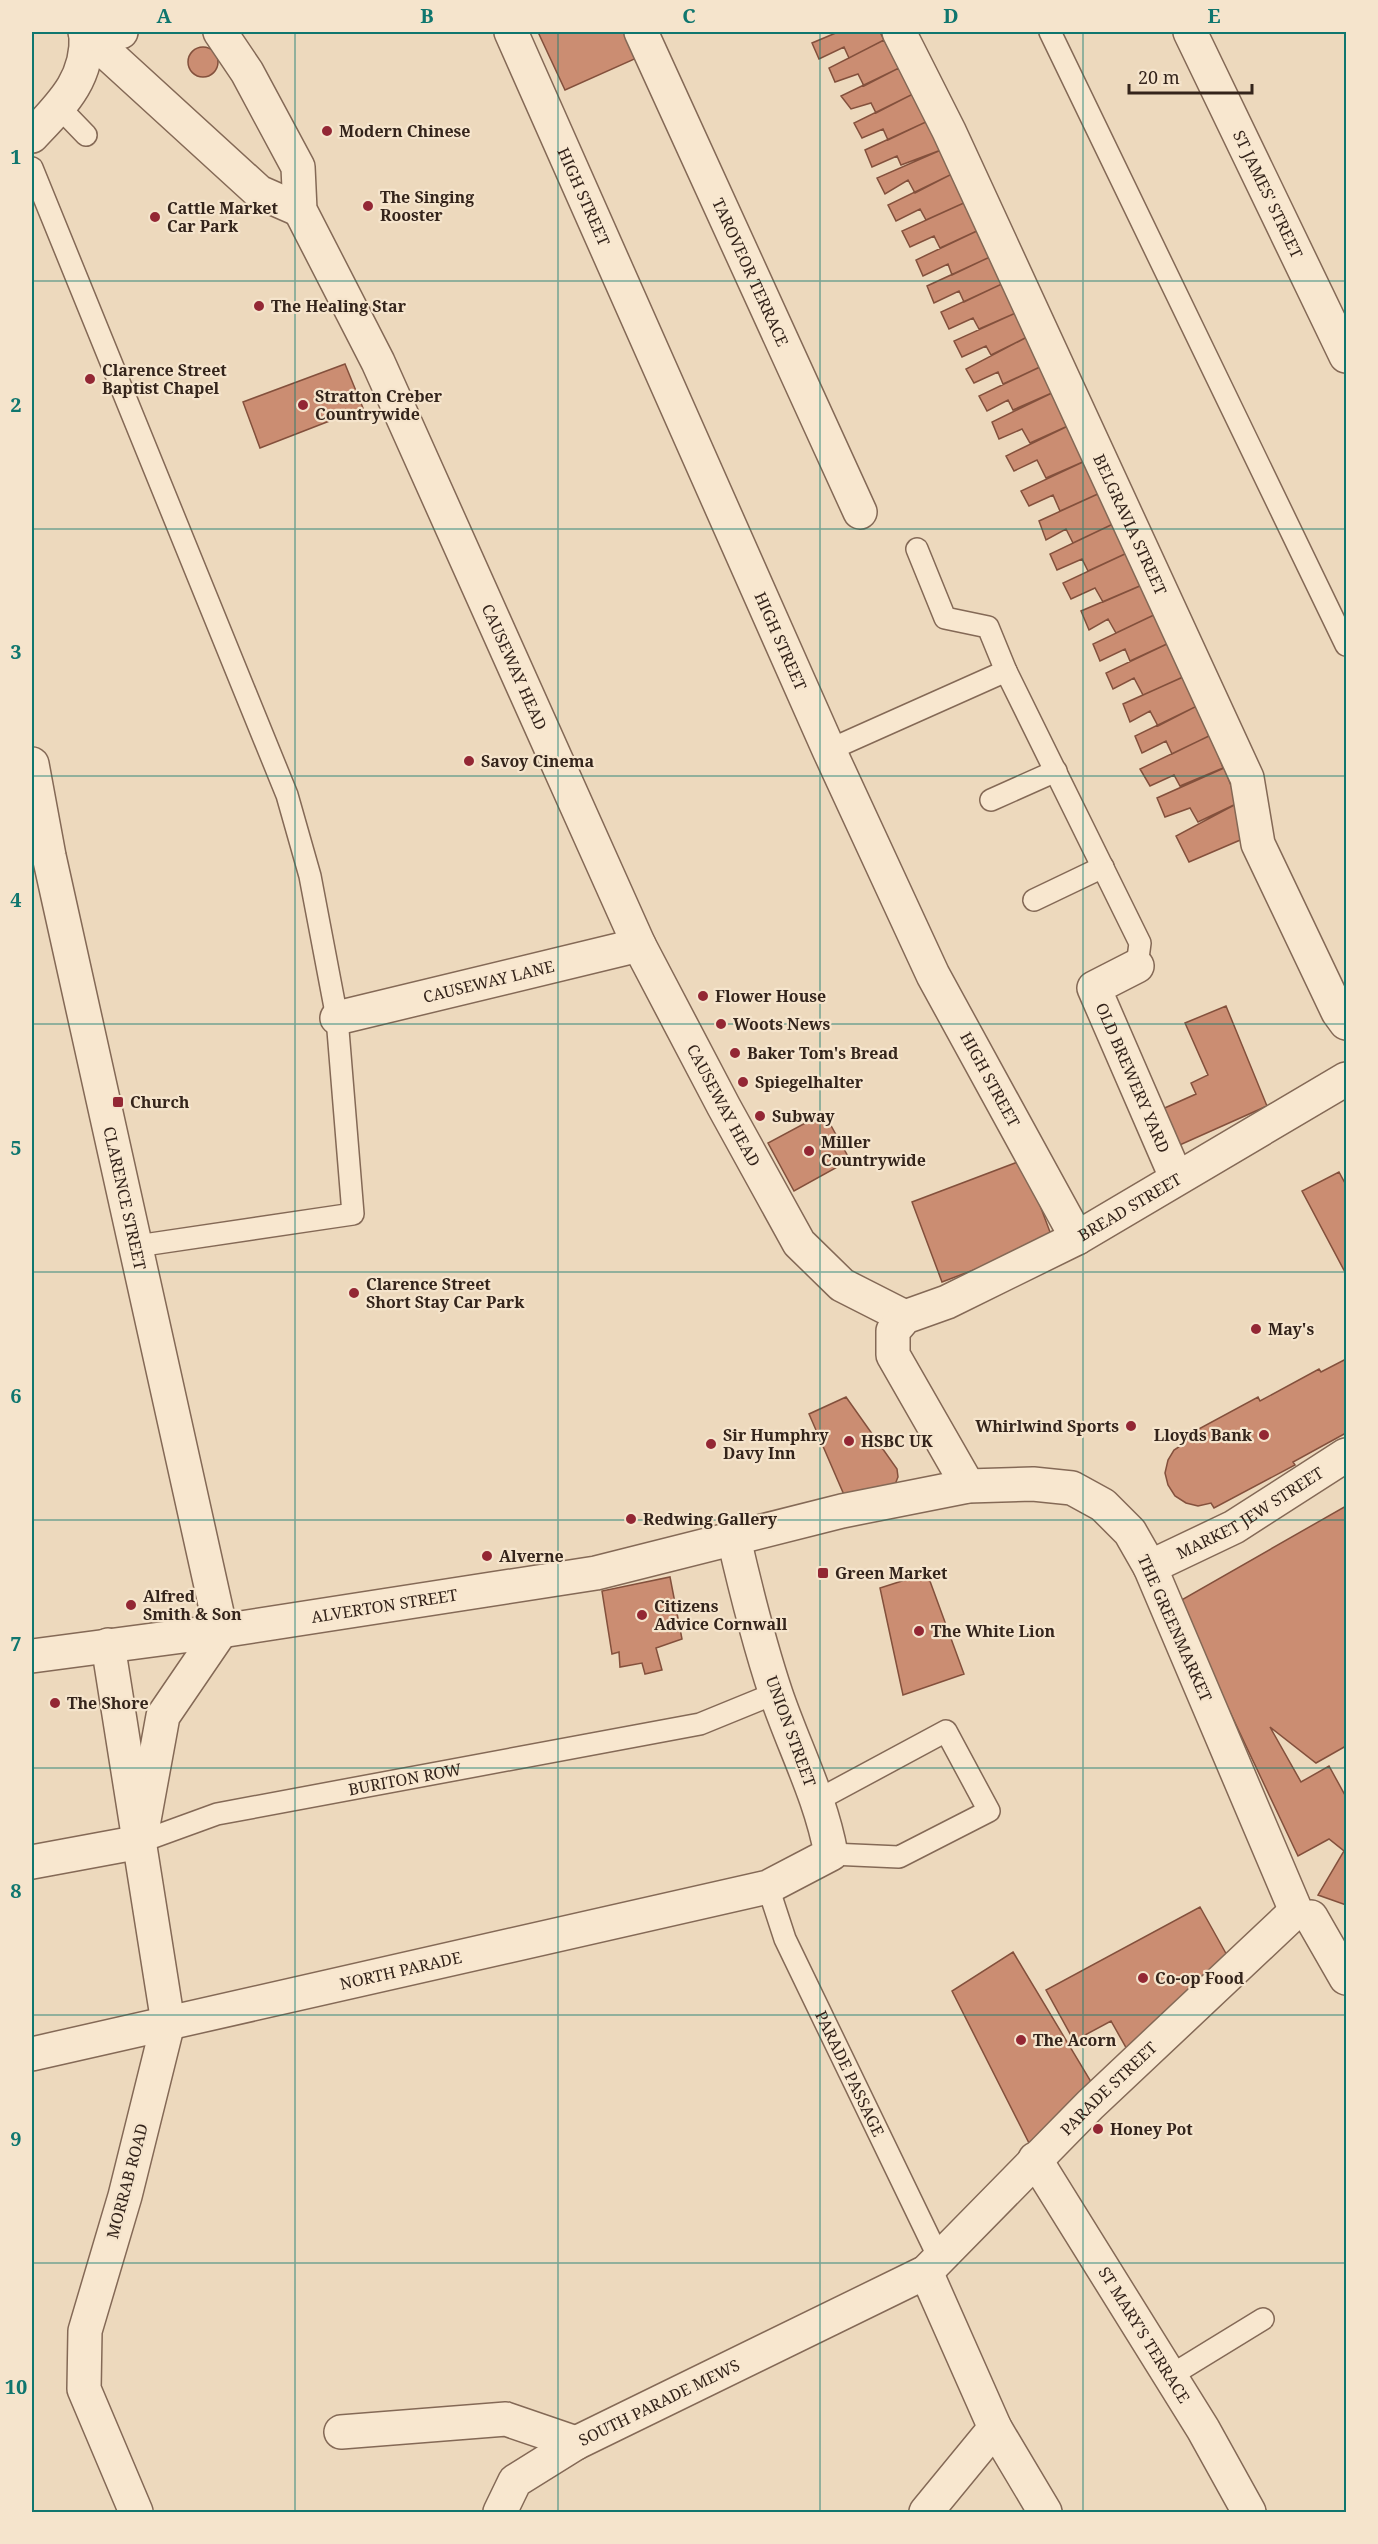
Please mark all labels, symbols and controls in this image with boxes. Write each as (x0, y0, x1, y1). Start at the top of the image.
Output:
text: A (156, 2, 172, 29)
text: B (420, 2, 434, 29)
text: C (682, 2, 696, 29)
text: D (943, 2, 959, 29)
text: E (1207, 2, 1221, 29)
scale bar (1129, 57, 1252, 95)
text: 20 m (1138, 65, 1180, 89)
place label: Modern Chinese (339, 120, 470, 142)
marker: Modern Chinese (320, 124, 334, 138)
street label: ST JAMES' STREET (1228, 127, 1308, 262)
text: 1 (10, 143, 22, 170)
street label: HIGH STREET (553, 144, 615, 249)
place label: The Singing Rooster (380, 186, 474, 226)
street label: TAROVEOR TERRACE (707, 194, 794, 350)
place label: Cattle Market Car Park (167, 197, 278, 237)
marker: The Singing Rooster (361, 199, 375, 213)
marker: Cattle Market Car Park (148, 210, 162, 224)
place label: The Healing Star (271, 295, 407, 317)
marker: The Healing Star (252, 299, 266, 313)
place label: Clarence Street Baptist Chapel (102, 359, 227, 399)
marker: Clarence Street Baptist Chapel (83, 372, 97, 386)
place label: Stratton Creber Countrywide (315, 385, 443, 425)
text: 2 (10, 391, 22, 418)
marker: Stratton Creber Countrywide (296, 398, 310, 412)
street label: BELGRAVIA STREET (1088, 450, 1172, 599)
street label: HIGH STREET (749, 588, 812, 694)
street label: CAUSEWAY HEAD (477, 600, 552, 734)
text: 3 (10, 638, 22, 665)
place label: Savoy Cinema (481, 750, 594, 772)
marker: Savoy Cinema (462, 754, 476, 768)
text: 4 (10, 886, 22, 913)
street label: CAUSEWAY LANE (421, 955, 556, 1008)
place label: Flower House (715, 985, 826, 1007)
marker: Flower House (696, 989, 710, 1003)
street label: OLD BREWERY YARD (1091, 999, 1175, 1156)
place label: Woots News (733, 1013, 831, 1035)
marker: Woots News (714, 1017, 728, 1031)
street label: HIGH STREET (955, 1028, 1025, 1131)
street label: CAUSEWAY HEAD (682, 1040, 766, 1170)
place label: Baker Tom's Bread (747, 1042, 899, 1064)
marker: Baker Tom's Bread (728, 1046, 742, 1060)
place label: Spiegelhalter (755, 1071, 864, 1093)
marker: Spiegelhalter (736, 1075, 750, 1089)
place label: Church (130, 1091, 190, 1113)
marker: Church (111, 1095, 125, 1109)
place label: Subway (772, 1105, 835, 1127)
marker: Subway (753, 1109, 767, 1123)
street label: CLARENCE STREET (98, 1124, 152, 1272)
place label: Miller Countrywide (821, 1131, 926, 1171)
text: 5 (10, 1134, 22, 1161)
marker: Miller Countrywide (802, 1144, 816, 1158)
street label: BREAD STREET (1074, 1168, 1186, 1246)
place label: Clarence Street Short Stay Car Park (366, 1273, 525, 1313)
marker: Clarence Street Short Stay Car Park (347, 1286, 361, 1300)
place label: May's (1268, 1318, 1314, 1340)
marker: May's (1249, 1322, 1263, 1336)
text: 6 (10, 1382, 22, 1409)
place label: Whirlwind Sports (975, 1415, 1119, 1437)
marker: Whirlwind Sports (1124, 1419, 1138, 1433)
place label: Sir Humphry Davy Inn (723, 1424, 829, 1464)
place label: Lloyds Bank (1154, 1424, 1253, 1446)
marker: Lloyds Bank (1257, 1428, 1271, 1442)
place label: HSBC UK (861, 1430, 933, 1452)
marker: HSBC UK (842, 1434, 856, 1448)
marker: Sir Humphry Davy Inn (704, 1437, 718, 1451)
street label: MARKET JEW STREET (1173, 1461, 1328, 1564)
place label: Redwing Gallery (643, 1508, 778, 1530)
marker: Redwing Gallery (624, 1512, 638, 1526)
place label: Alverne (499, 1545, 564, 1567)
marker: Alverne (480, 1549, 494, 1563)
street label: THE GREENMARKET (1133, 1551, 1217, 1705)
place label: Green Market (835, 1562, 948, 1584)
marker: Green Market (816, 1566, 830, 1580)
street label: ALVERTON STREET (310, 1584, 459, 1628)
place label: Alfred Smith & Son (143, 1585, 242, 1625)
place label: Citizens Advice Cornwall (654, 1595, 788, 1635)
marker: Alfred Smith & Son (124, 1598, 138, 1612)
marker: Citizens Advice Cornwall (635, 1608, 649, 1622)
place label: The White Lion (931, 1620, 1056, 1642)
marker: The White Lion (912, 1624, 926, 1638)
text: 7 (10, 1630, 22, 1657)
street label: UNION STREET (761, 1673, 821, 1790)
place label: The Shore (67, 1692, 149, 1714)
marker: The Shore (48, 1696, 62, 1710)
street label: BURITON ROW (346, 1758, 463, 1800)
text: 8 (10, 1877, 22, 1904)
street label: NORTH PARADE (337, 1946, 464, 1995)
place label: Co-op Food (1155, 1967, 1245, 1989)
marker: Co-op Food (1136, 1971, 1150, 1985)
street label: PARADE PASSAGE (810, 2007, 890, 2140)
place label: The Acorn (1033, 2029, 1117, 2051)
marker: The Acorn (1014, 2033, 1028, 2047)
street label: PARADE STREET (1055, 2037, 1162, 2140)
place label: Honey Pot (1110, 2118, 1193, 2140)
street label: MORRAB ROAD (101, 2121, 153, 2241)
marker: Honey Pot (1091, 2122, 1105, 2136)
text: 9 (10, 2125, 22, 2152)
street label: ST MARY'S TERRACE (1094, 2262, 1195, 2407)
street label: SOUTH PARADE MEWS (575, 2354, 743, 2451)
text: 10 (5, 2373, 27, 2400)

